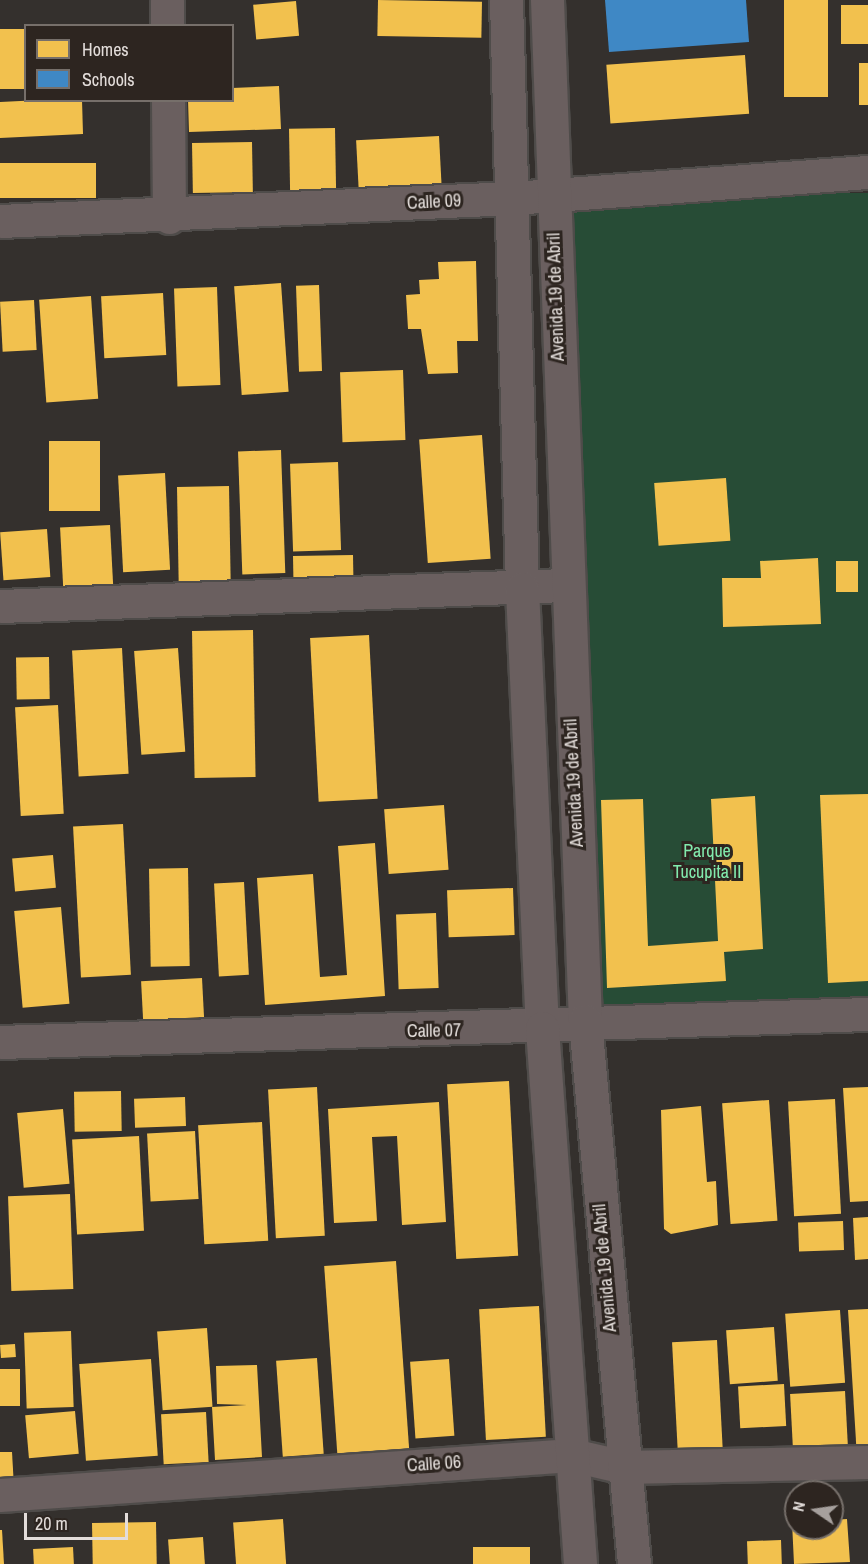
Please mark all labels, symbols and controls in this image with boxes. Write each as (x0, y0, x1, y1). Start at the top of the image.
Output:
legend (24, 24, 234, 102)
text: Homes (82, 37, 129, 62)
text: Schools (82, 67, 135, 92)
street label: Calle 09 (406, 190, 462, 214)
street label: Avenida 19 de Abril (543, 232, 569, 362)
street label: Avenida 19 de Abril (560, 718, 588, 848)
park label: Parque Tucupita II (673, 841, 741, 884)
street label: Calle 07 (407, 1020, 461, 1042)
street label: Avenida 19 de Abril (589, 1203, 621, 1333)
street label: Calle 06 (406, 1451, 462, 1477)
north arrow (784, 1480, 844, 1540)
text: N (787, 1499, 810, 1514)
scale bar (27, 1501, 130, 1539)
text: 20 m (35, 1511, 68, 1536)

